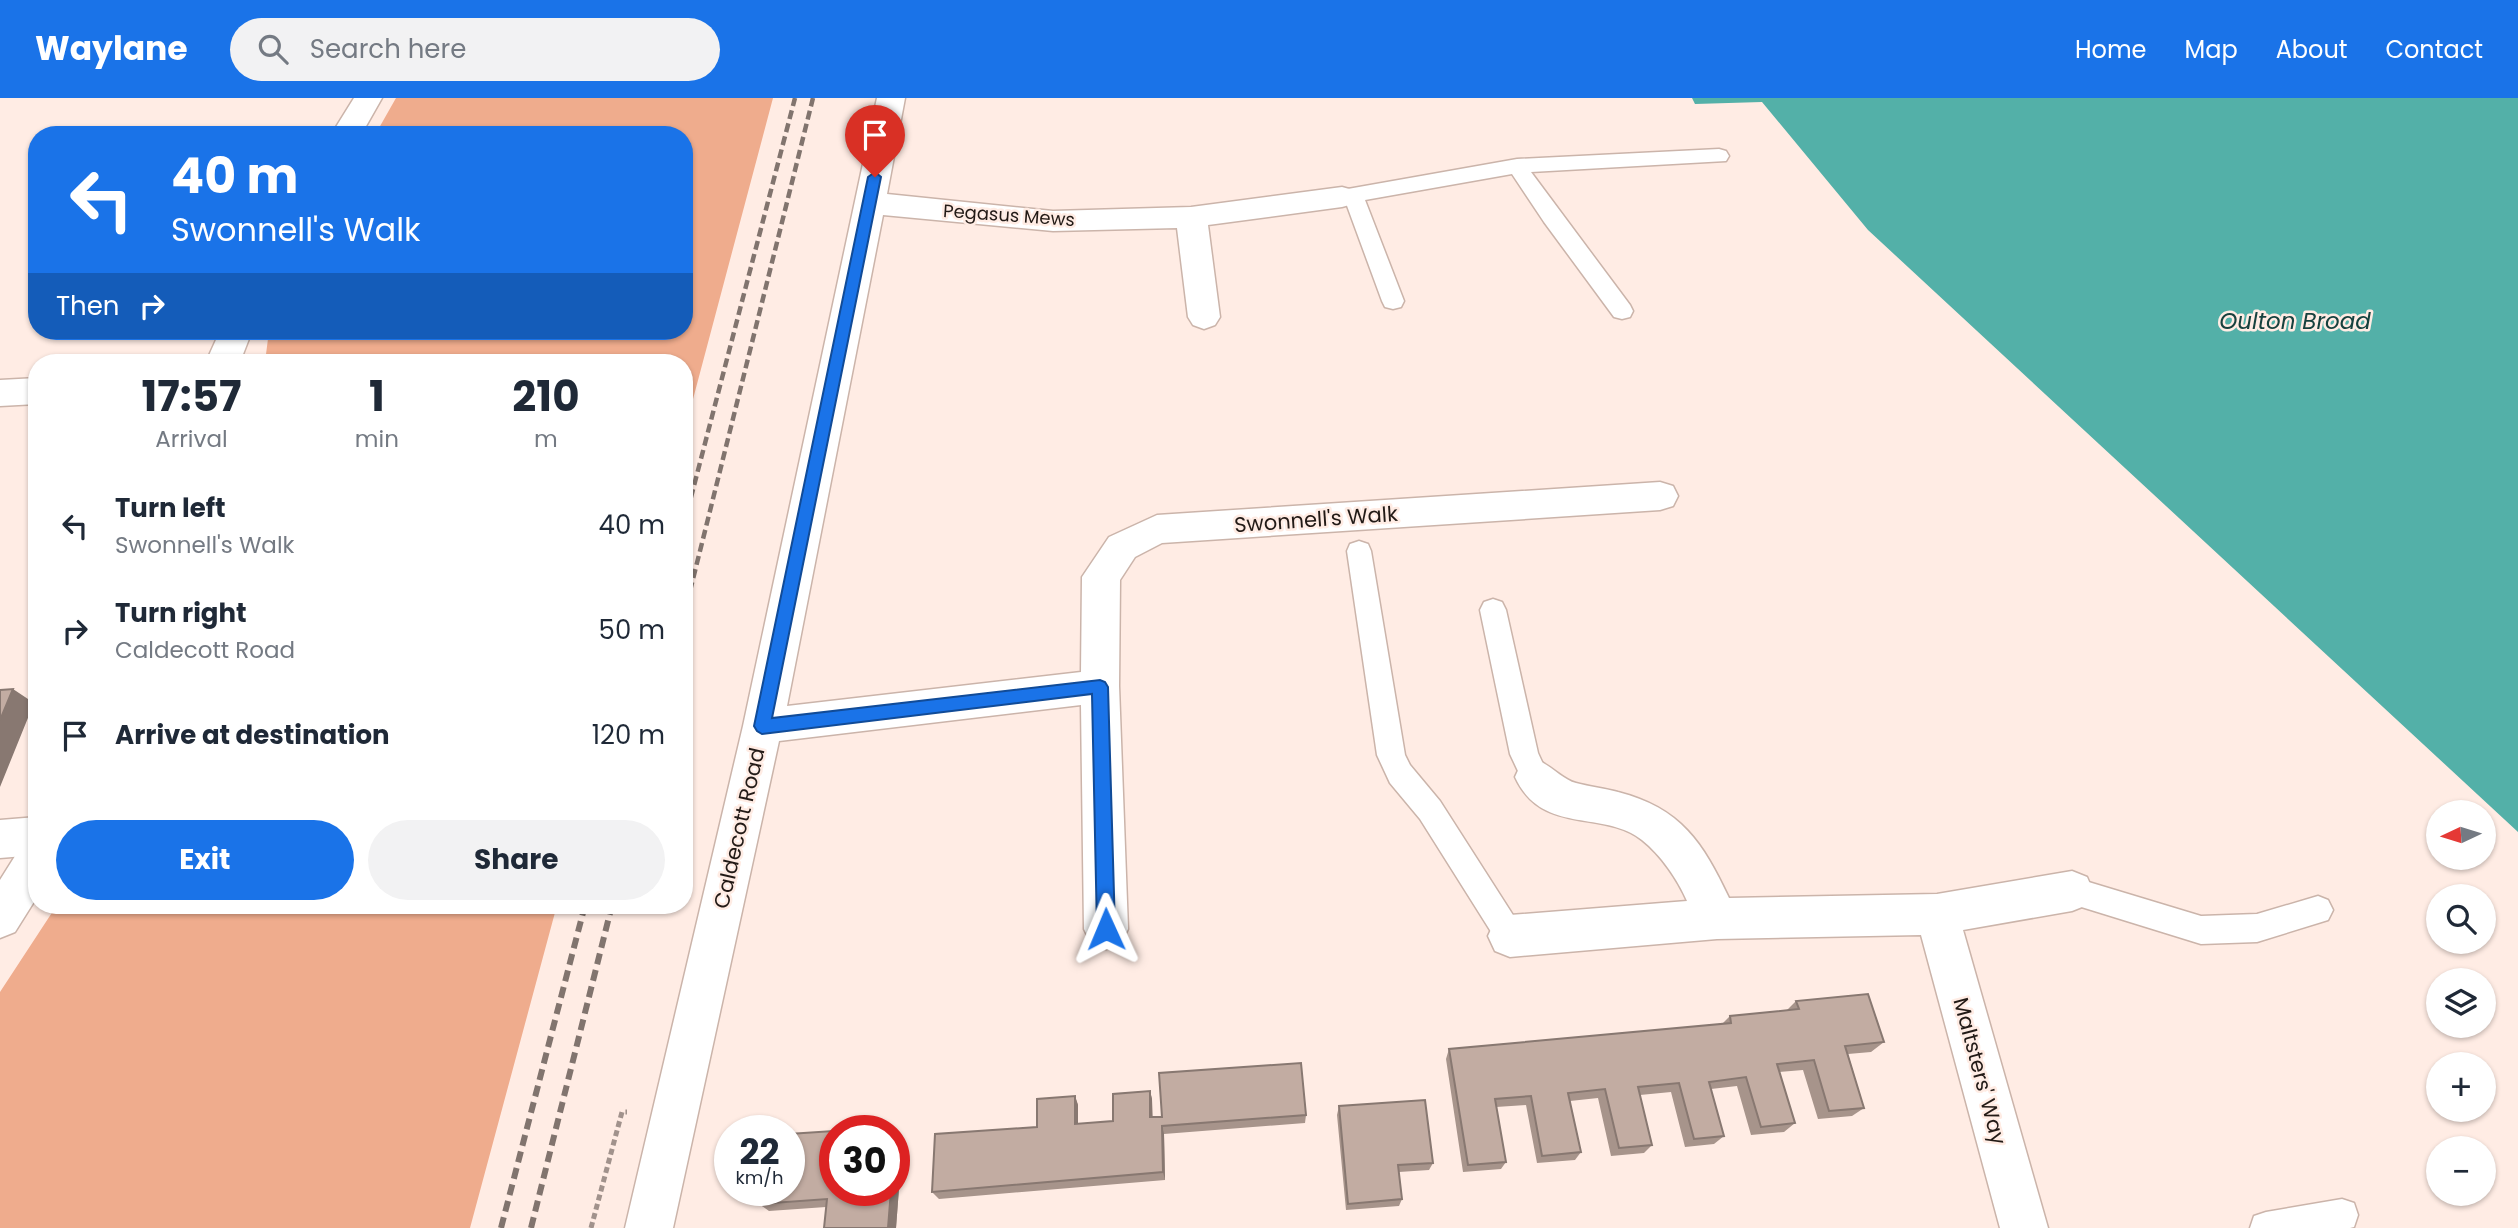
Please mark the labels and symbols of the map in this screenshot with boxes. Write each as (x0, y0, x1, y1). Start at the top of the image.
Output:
pin (845, 105, 905, 177)
street label: Pegasus Mews (942, 198, 1076, 232)
water label: Oulton Broad (2219, 305, 2371, 337)
street label: Swonnell's Walk (1233, 499, 1399, 539)
street label: Caldecott Road (706, 745, 772, 911)
north arrow (2426, 800, 2496, 870)
position arrow (1069, 892, 1143, 966)
street label: Maltsters' Way (1946, 994, 2014, 1148)
speed limit sign: 30 (819, 1115, 910, 1206)

